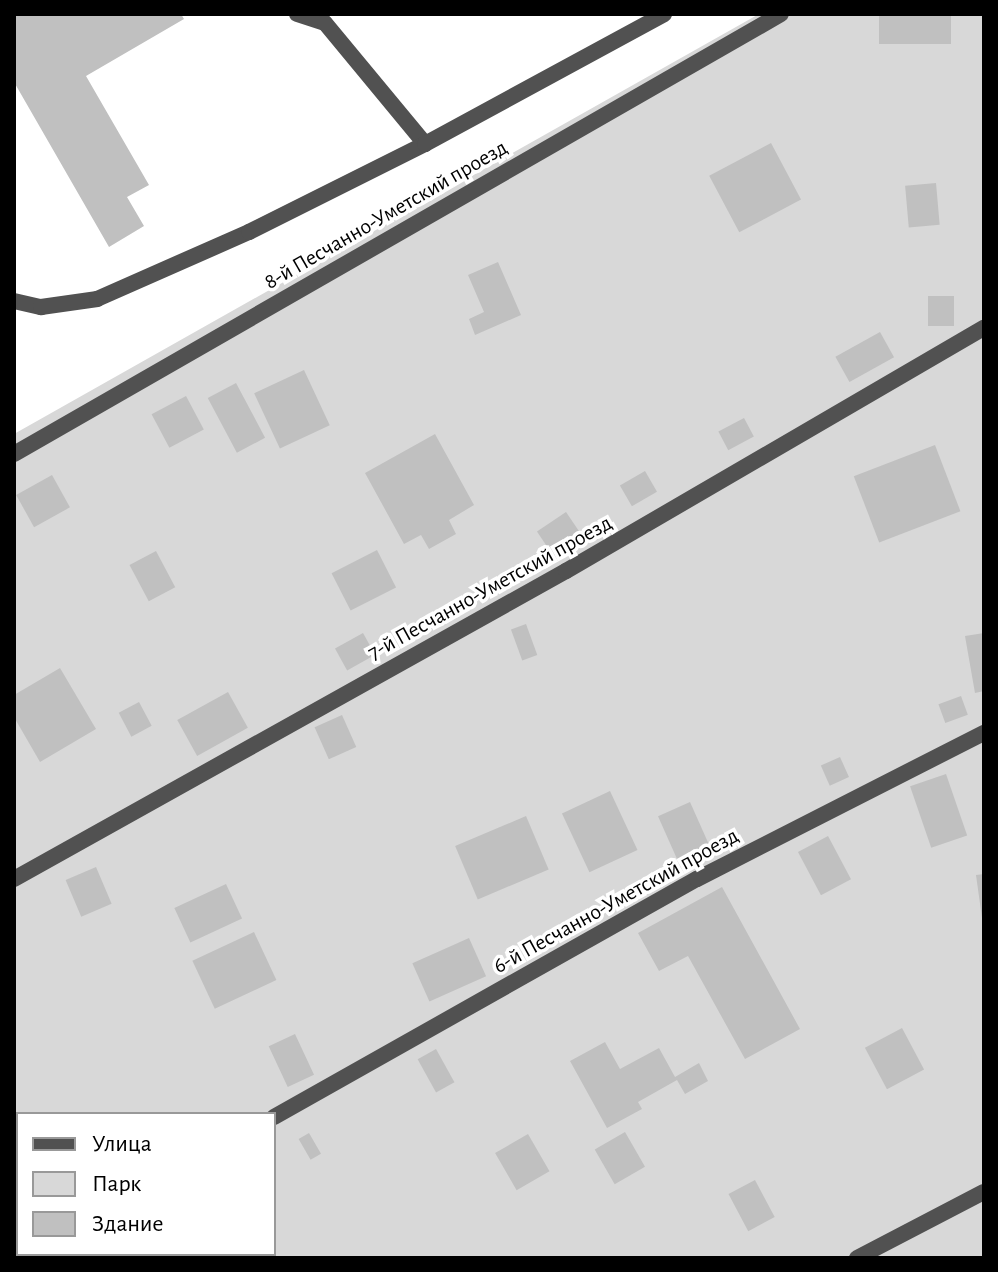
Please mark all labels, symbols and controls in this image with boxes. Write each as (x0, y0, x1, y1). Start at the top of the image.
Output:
street label: 8-й Песчанно-Уметский проезд (260, 134, 512, 296)
street label: 7-й Песчанно-Уметский проезд (363, 510, 617, 666)
street label: 6-й Песчанно-Уметский проезд (489, 822, 743, 980)
legend (16, 1112, 276, 1256)
text: Улица (92, 1132, 152, 1156)
text: Парк (92, 1172, 141, 1196)
text: Здание (92, 1212, 163, 1236)

